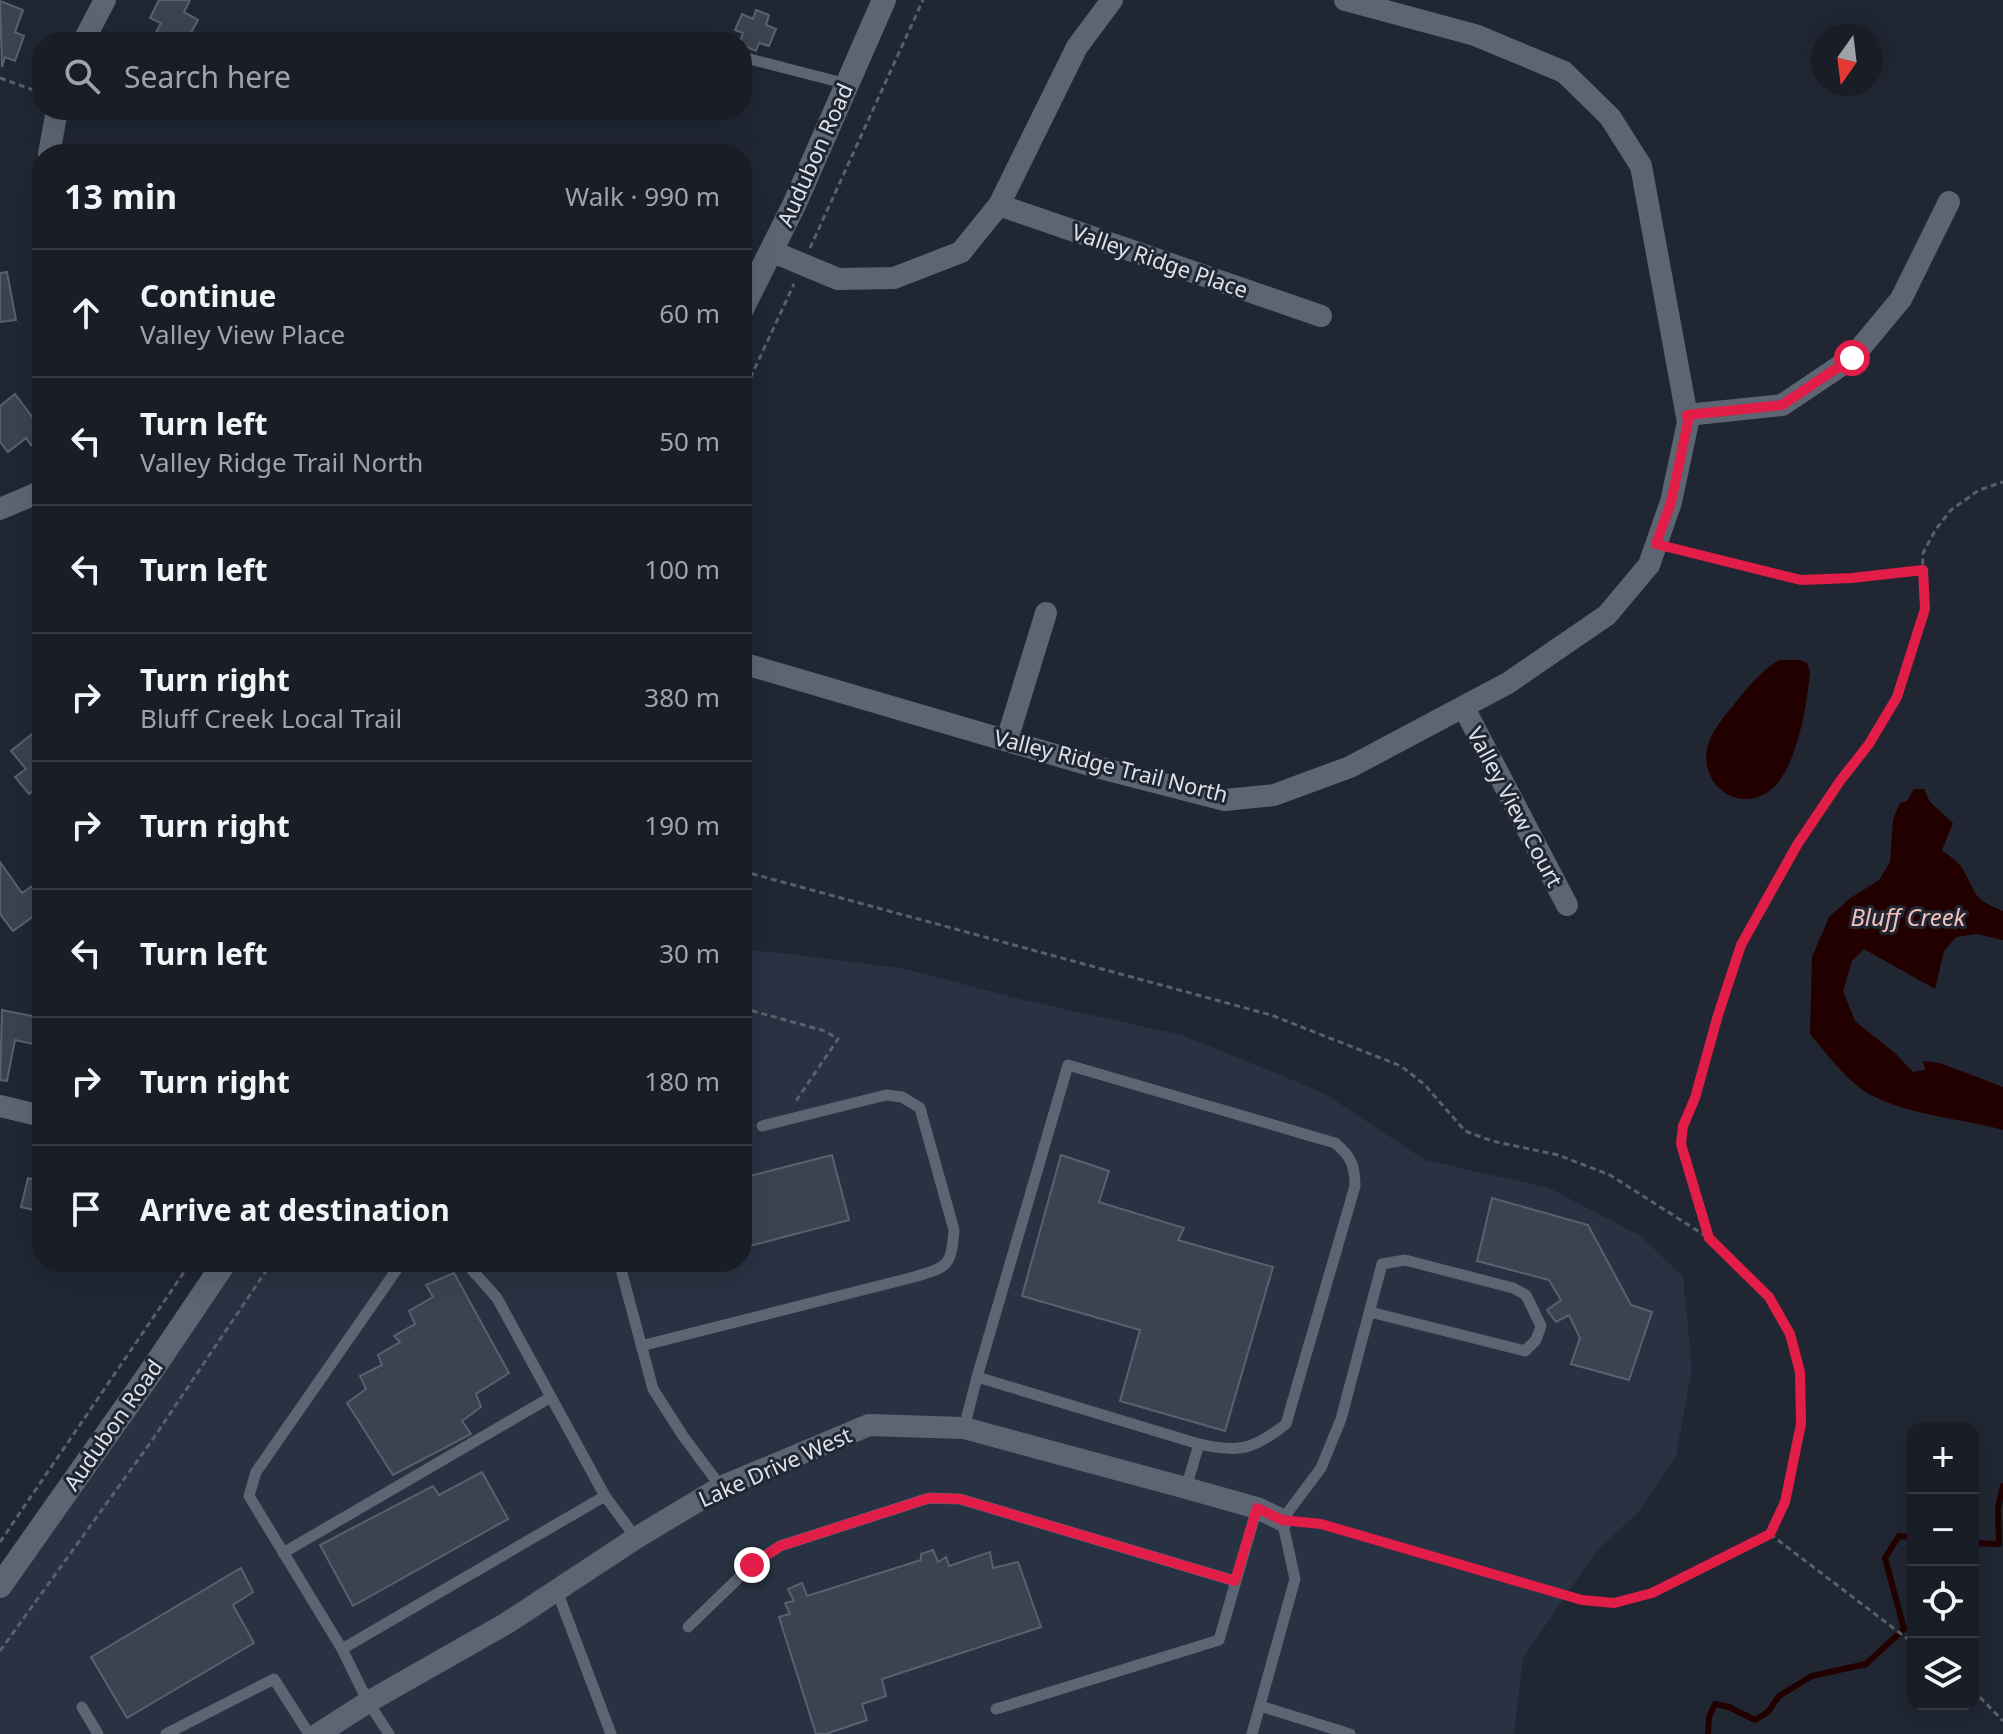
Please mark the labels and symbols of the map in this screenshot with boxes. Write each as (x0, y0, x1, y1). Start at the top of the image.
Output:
north arrow (1811, 24, 1883, 96)
street label: Audubon Road (769, 78, 859, 231)
street label: Valley Ridge Place (1068, 216, 1252, 304)
route start (1834, 340, 1870, 376)
street label: Valley Ridge Trail North (991, 721, 1231, 809)
street label: Valley View Court (1461, 721, 1571, 892)
water label: Bluff Creek (1850, 900, 1967, 933)
street label: Audubon Road (56, 1353, 169, 1496)
street label: Lake Drive West (693, 1419, 856, 1513)
route end (734, 1547, 770, 1583)

